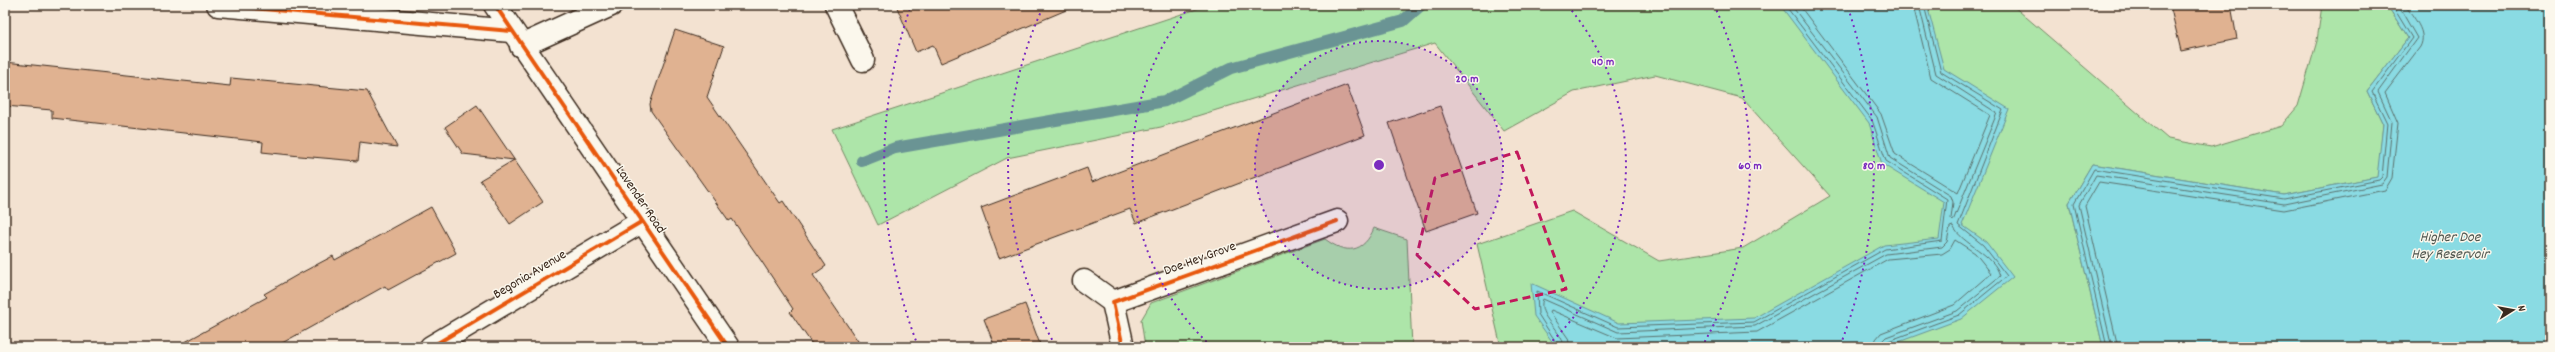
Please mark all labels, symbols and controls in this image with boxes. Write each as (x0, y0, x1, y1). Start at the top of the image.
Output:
text: 40 m (1592, 54, 1614, 71)
text: 20 m (1456, 71, 1478, 88)
centre of rings (1372, 158, 1386, 172)
text: 60 m (1738, 158, 1762, 175)
text: 80 m (1863, 158, 1885, 175)
street label: Lavender Road (610, 162, 670, 238)
water label: Higher Doe Hey Reservoir (2411, 227, 2490, 266)
street label: Doe Hey Grove (1161, 237, 1239, 281)
street label: Begonia Avenue (490, 245, 570, 305)
north arrow (2493, 290, 2533, 330)
text: N (2512, 304, 2529, 313)

